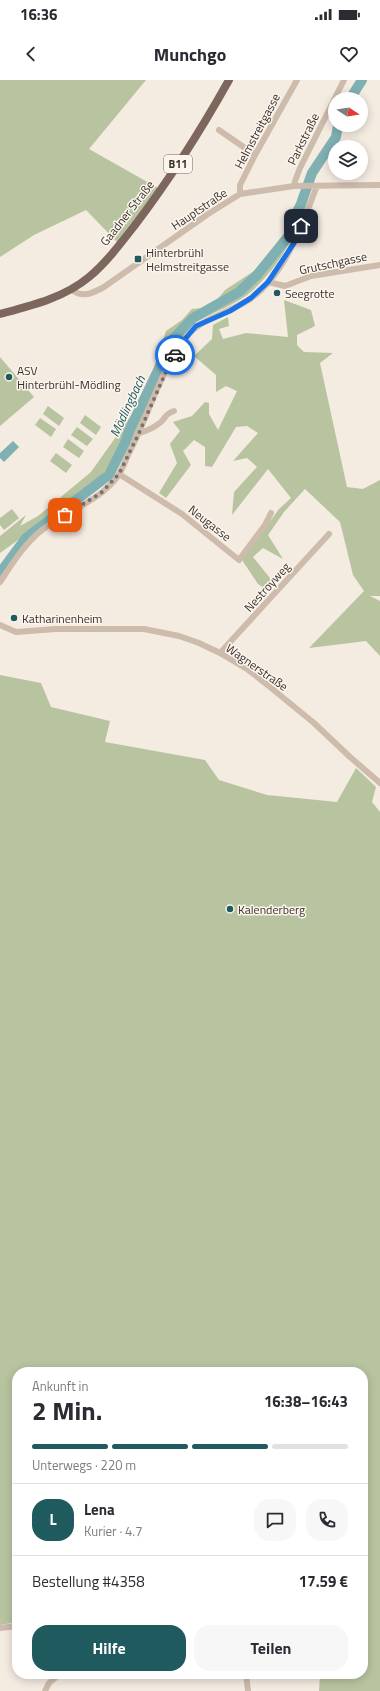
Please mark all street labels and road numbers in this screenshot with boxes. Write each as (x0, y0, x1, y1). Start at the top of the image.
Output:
street label: Helmstreitgasse (229, 90, 285, 172)
street label: Parkstraße (282, 110, 324, 168)
road number: B11 (164, 155, 192, 173)
street label: Gaadner Straße (95, 176, 159, 250)
street label: Hauptstraße (167, 183, 231, 235)
street label: Grutschgasse (297, 247, 369, 279)
street label: Neugasse (184, 500, 236, 546)
street label: Nestroyweg (239, 558, 295, 616)
street label: Wagnerstraße (222, 639, 292, 695)

